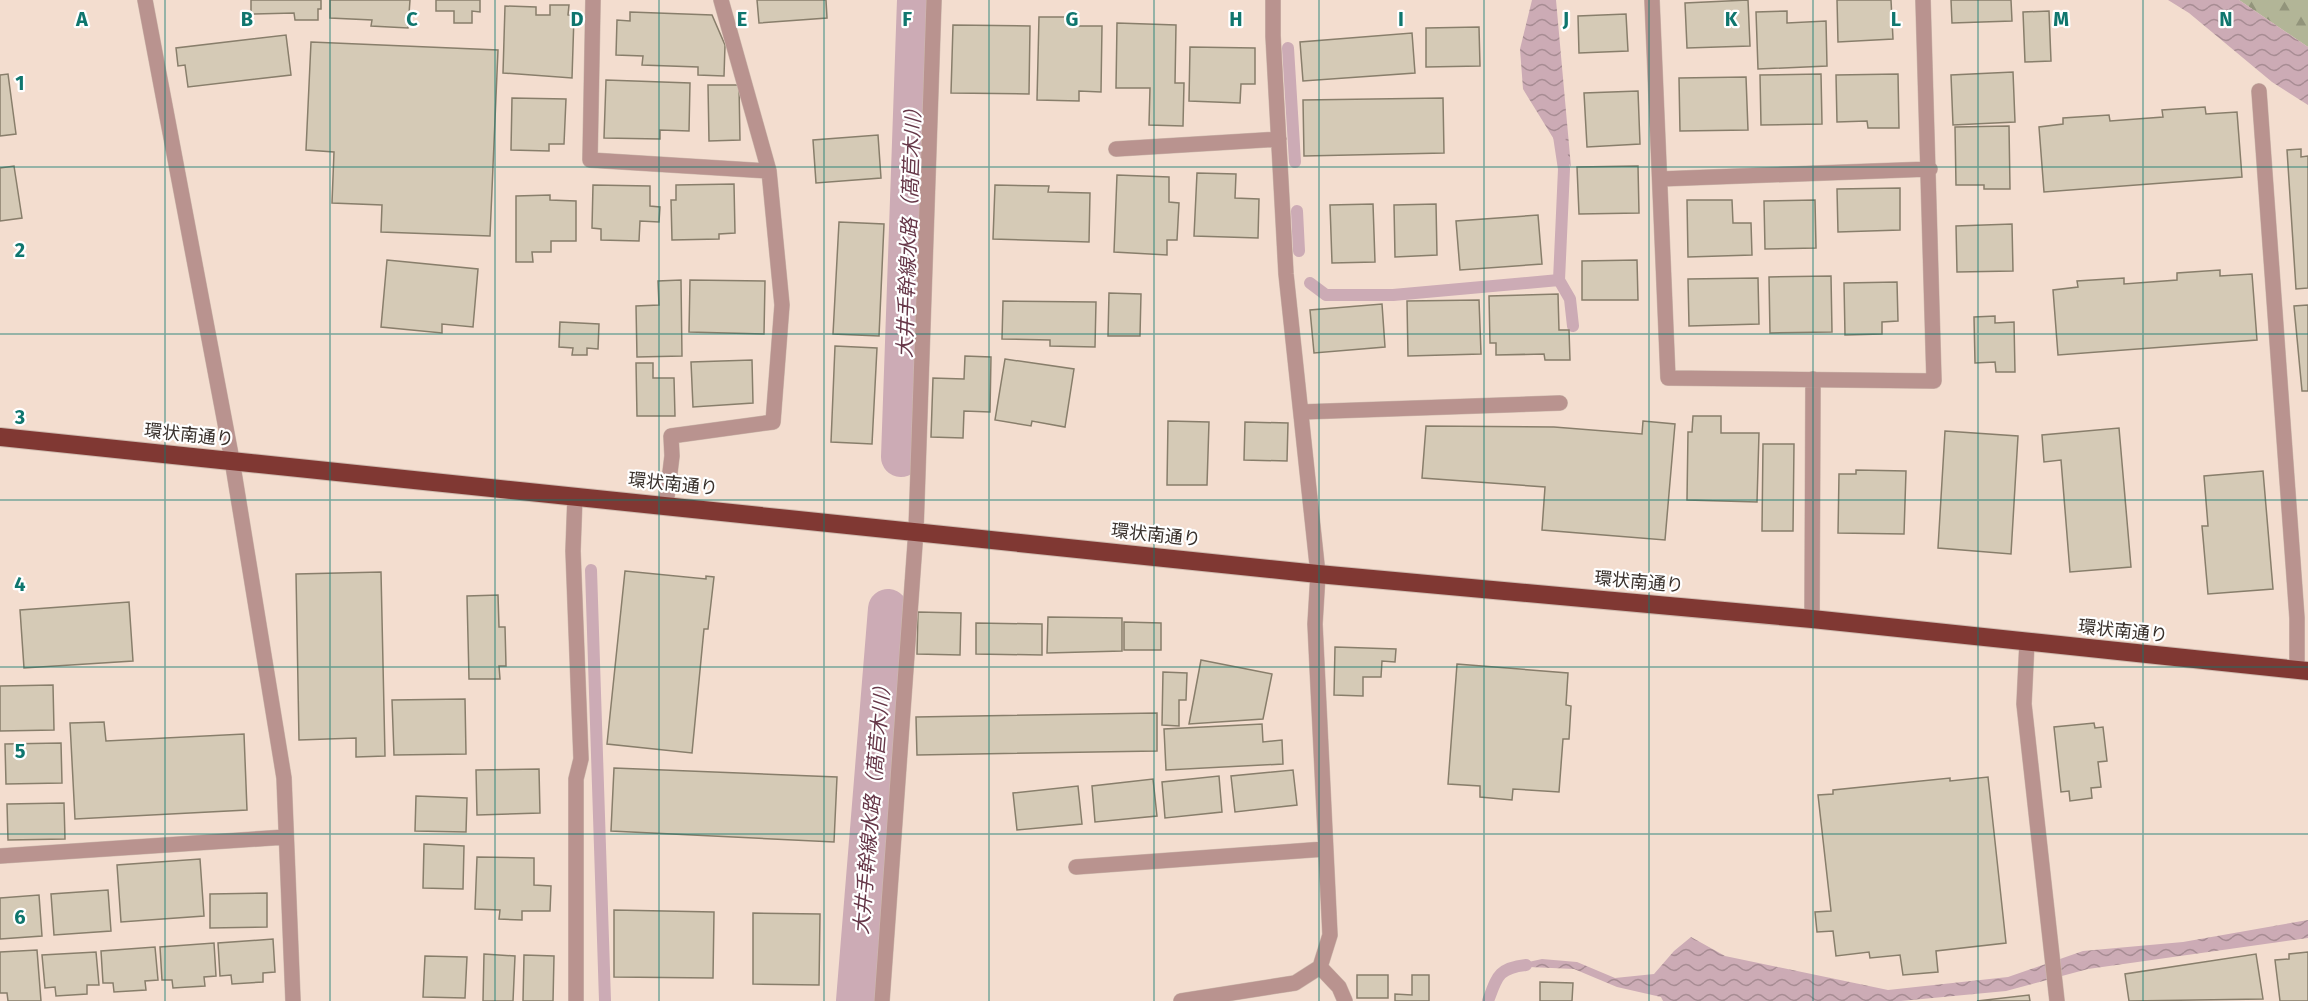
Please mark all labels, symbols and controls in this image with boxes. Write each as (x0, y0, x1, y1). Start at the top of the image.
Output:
text: A (75, 7, 89, 31)
text: B (241, 7, 253, 31)
text: C (406, 7, 418, 31)
text: D (570, 7, 584, 31)
text: E (737, 7, 747, 31)
text: F (902, 7, 912, 31)
text: G (1066, 7, 1078, 31)
text: H (1229, 7, 1243, 31)
text: I (1398, 7, 1404, 31)
text: J (1562, 7, 1569, 31)
text: K (1725, 7, 1738, 31)
text: L (1891, 7, 1901, 31)
text: M (2053, 7, 2069, 31)
text: N (2219, 7, 2233, 31)
text: 1 (15, 71, 25, 95)
water label: 大井手幹線水路（萵苣木川） (892, 98, 926, 358)
text: 2 (15, 238, 25, 262)
text: 3 (14, 405, 25, 429)
street label: 環状南通り (143, 419, 235, 451)
street label: 環状南通り (627, 468, 719, 500)
street label: 環状南通り (1110, 519, 1202, 551)
street label: 環状南通り (1593, 567, 1685, 597)
text: 4 (14, 572, 26, 596)
street label: 環状南通り (2077, 615, 2169, 647)
water label: 大井手幹線水路（萵苣木川） (849, 674, 895, 936)
text: 5 (15, 739, 26, 763)
text: 6 (14, 905, 26, 929)

